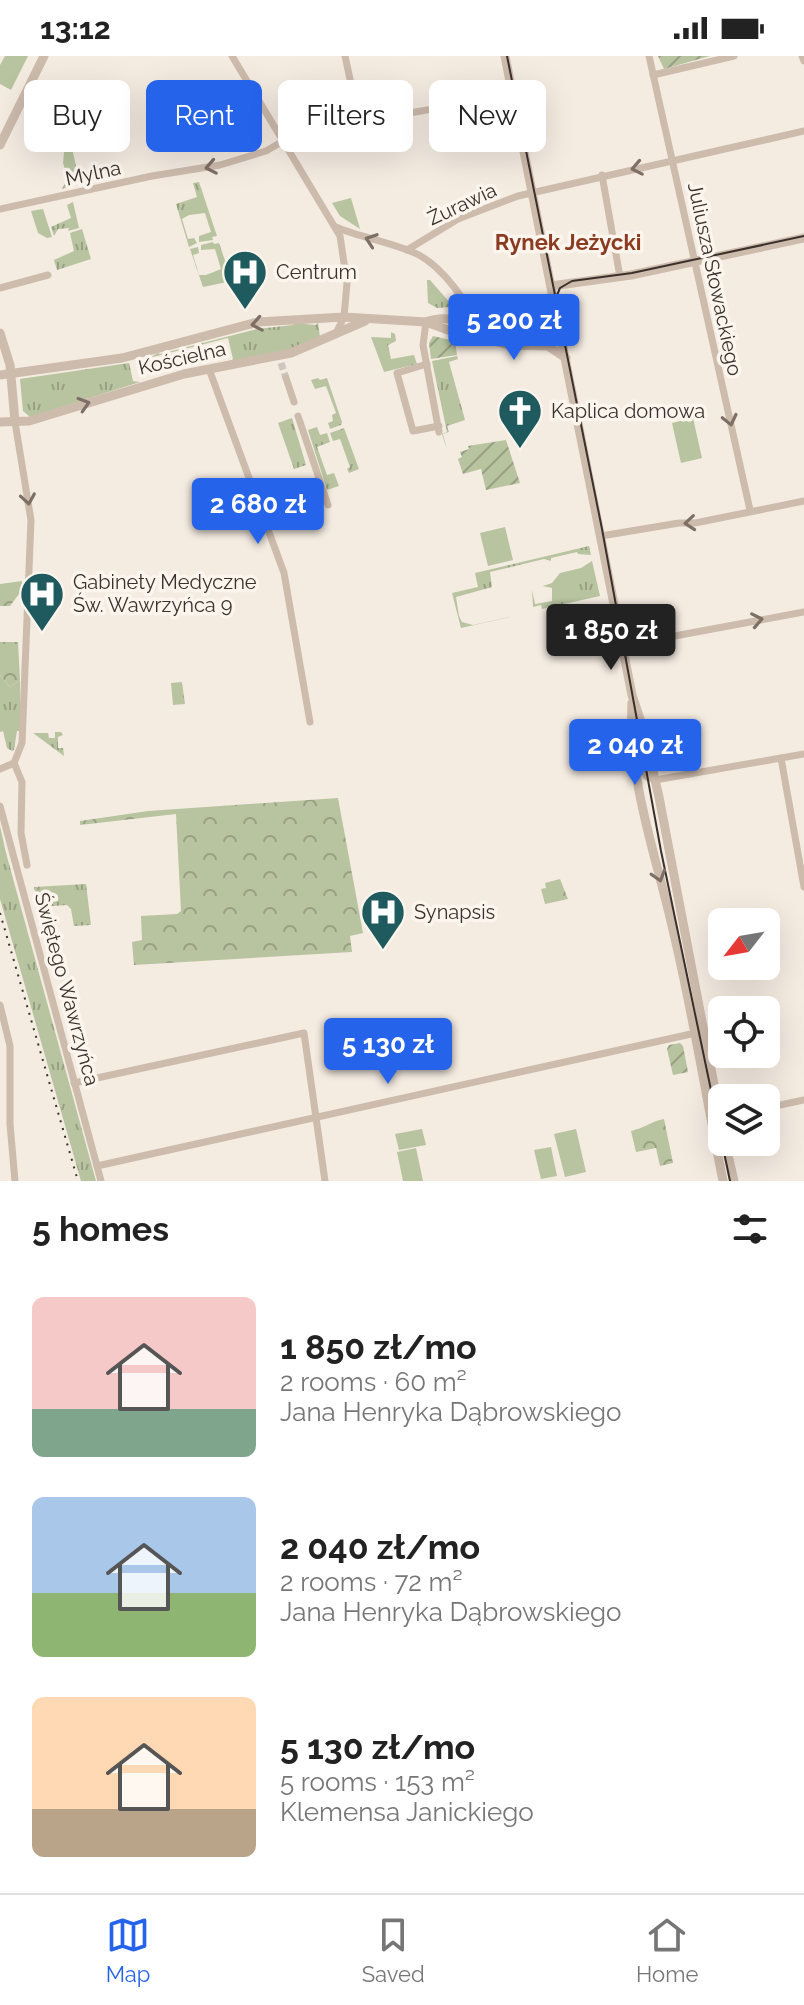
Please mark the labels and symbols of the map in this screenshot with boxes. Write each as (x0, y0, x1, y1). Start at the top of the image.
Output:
street label: Mylna (63, 155, 123, 191)
one-way arrow (204, 158, 218, 175)
one-way arrow (631, 159, 645, 176)
street label: Żurawia (423, 177, 500, 230)
street label: Juliusza Słowackiego (683, 180, 747, 378)
district label: Rynek Jeżycki (495, 229, 641, 255)
one-way arrow (365, 233, 379, 249)
hospital icon: Centrum (221, 248, 269, 311)
place label: Centrum (276, 260, 357, 284)
pin: 5 200 zł (431, 294, 597, 362)
one-way arrow (250, 314, 263, 331)
street label: Kościelna (136, 336, 228, 380)
church icon: Kaplica domowa (496, 387, 544, 450)
one-way arrow (77, 397, 90, 413)
place label: Kaplica domowa (551, 399, 705, 423)
one-way arrow (721, 413, 738, 426)
pin: 2 680 zł (175, 478, 341, 546)
one-way arrow (19, 492, 36, 505)
one-way arrow (683, 514, 696, 531)
hospital icon: Gabinety Medyczne Św. Wawrzyńca 9 (18, 570, 66, 633)
place label: Gabinety Medyczne Św. Wawrzyńca 9 (73, 570, 257, 617)
pin: 1 850 zł (528, 604, 694, 672)
one-way arrow (751, 613, 764, 630)
pin: 2 040 zł (552, 719, 718, 787)
one-way arrow (650, 869, 666, 883)
hospital icon: Synapsis (359, 888, 407, 951)
street label: Świętego Wawrzyńca (30, 890, 105, 1088)
place label: Synapsis (414, 900, 495, 924)
north arrow (708, 908, 780, 980)
pin: 5 130 zł (305, 1018, 471, 1086)

